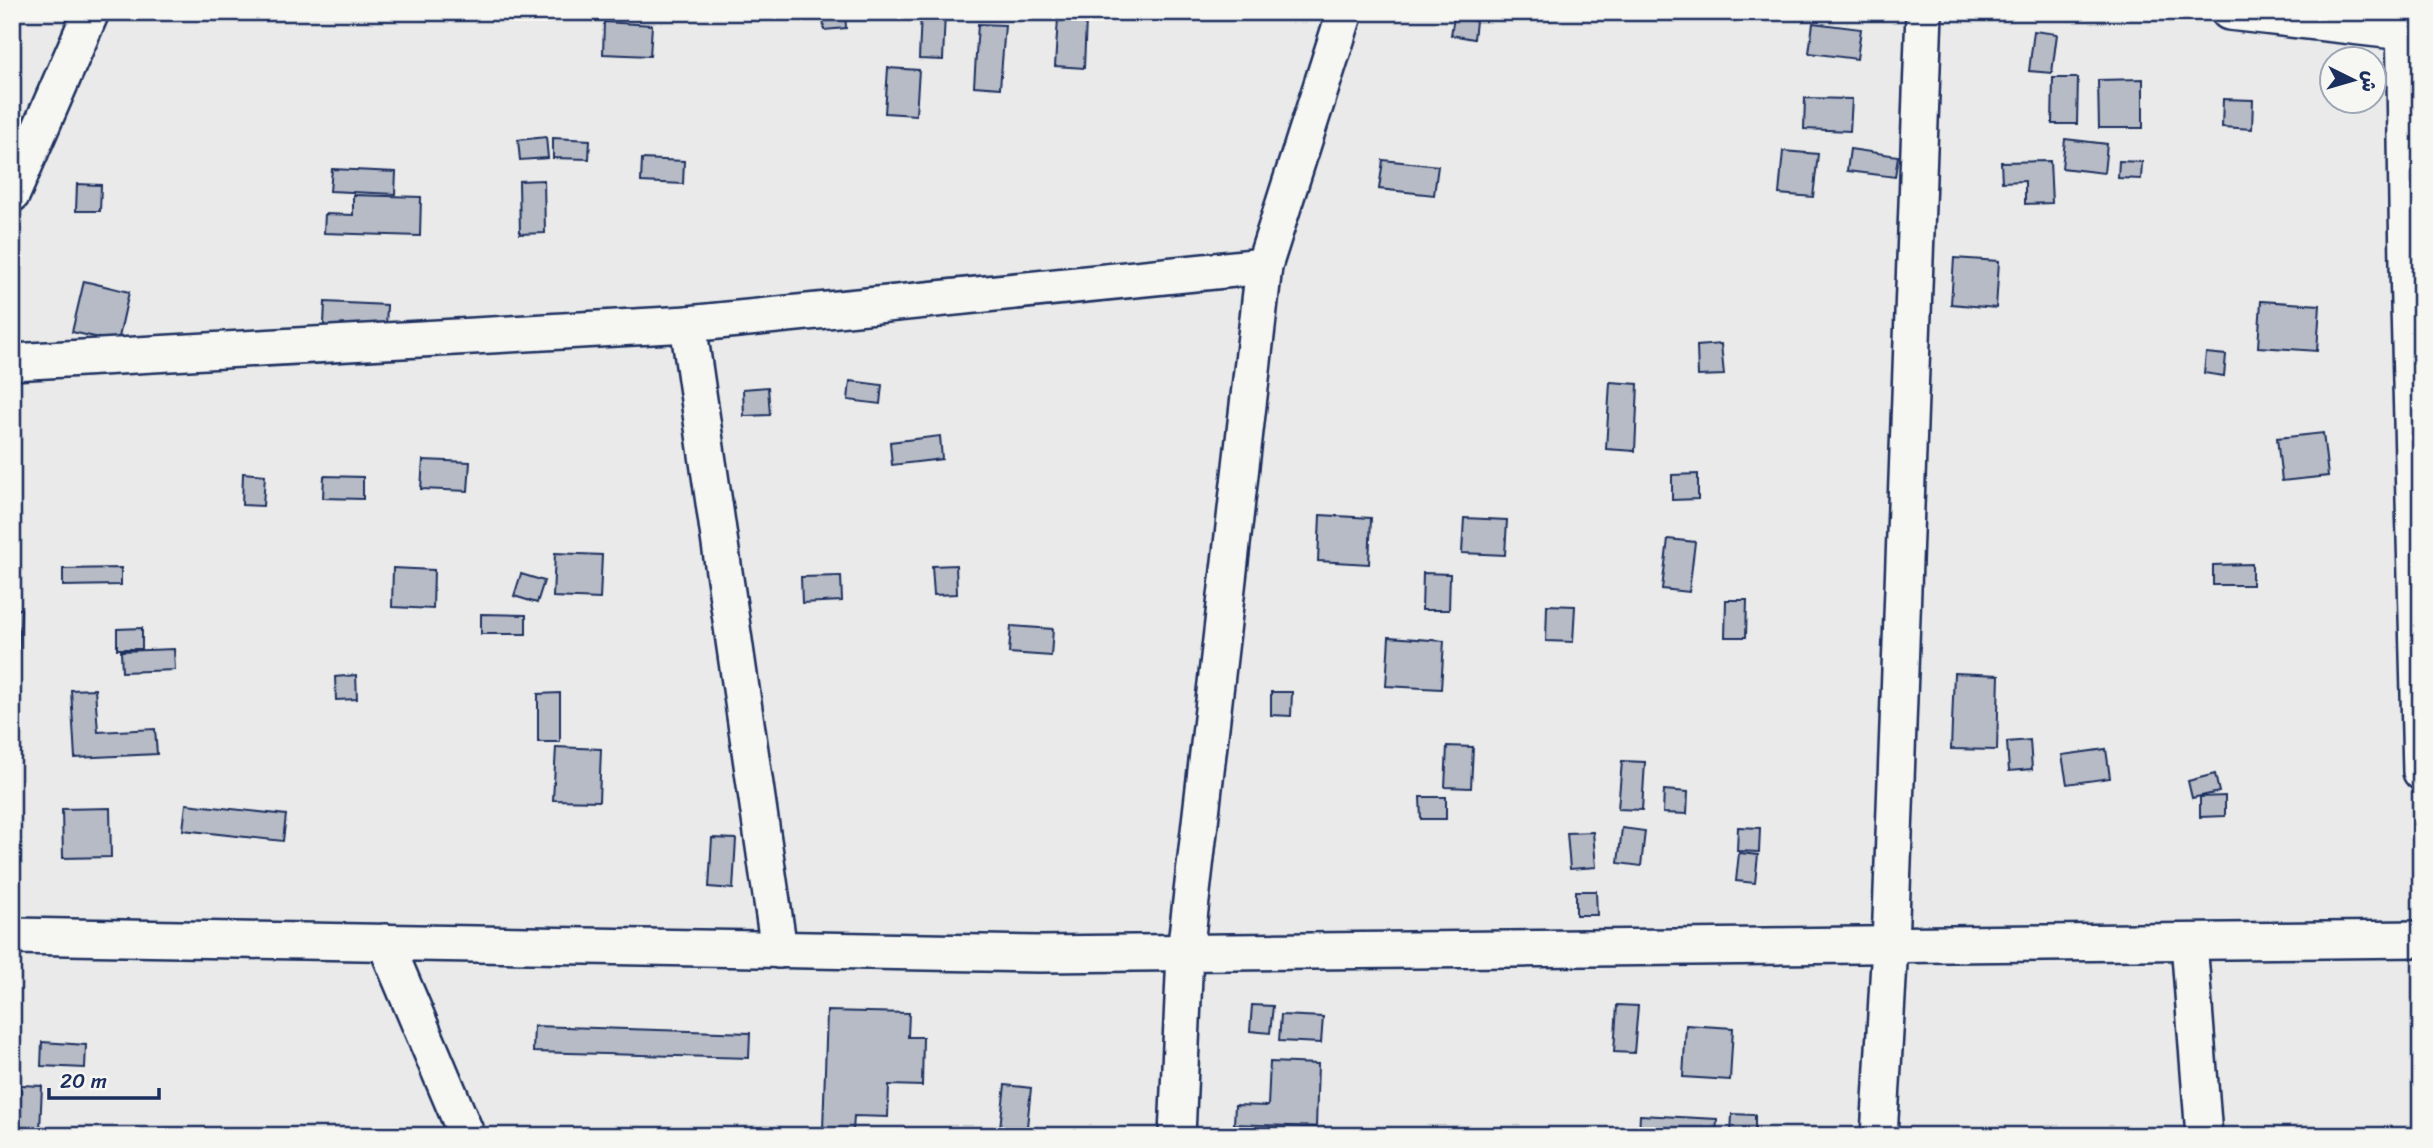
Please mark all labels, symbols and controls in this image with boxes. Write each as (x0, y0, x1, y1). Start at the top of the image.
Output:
north arrow (2318, 46, 2388, 116)
text: ش (2352, 70, 2387, 93)
scale bar (49, 1057, 159, 1101)
text: 20 m (60, 1062, 107, 1100)

